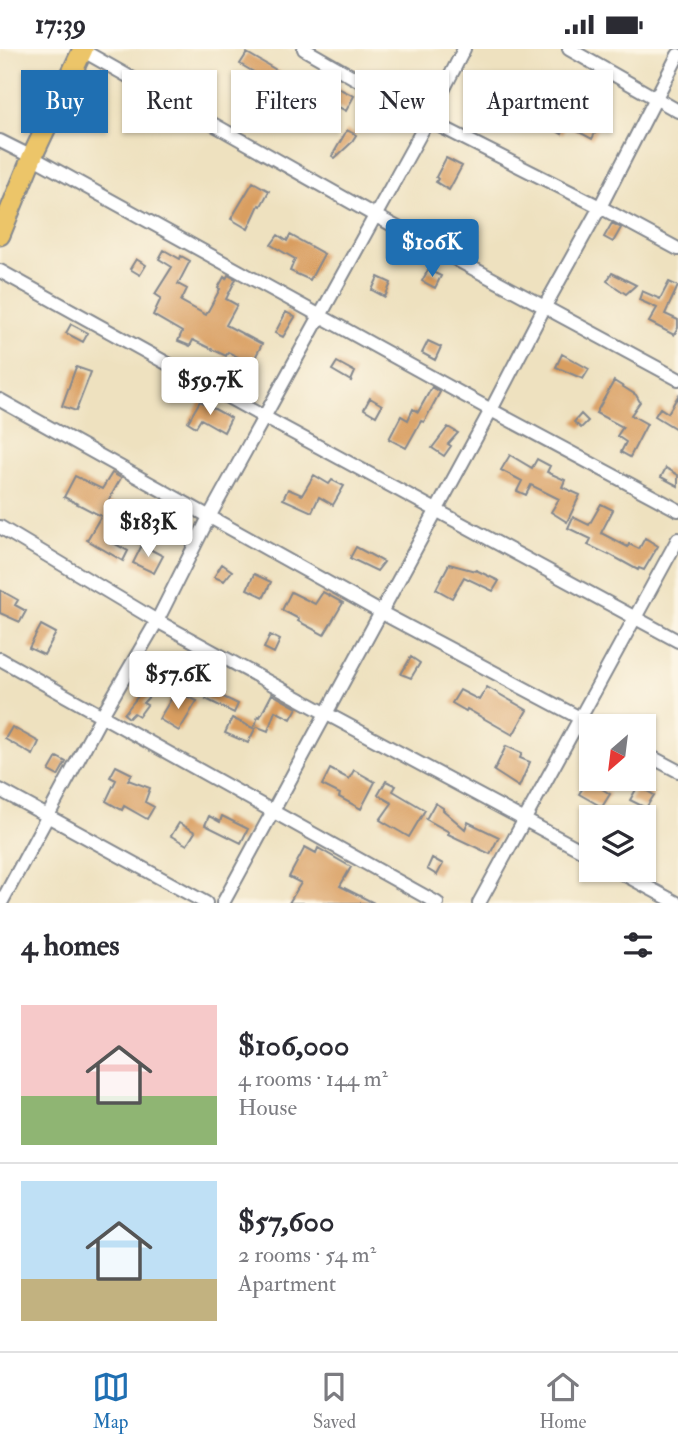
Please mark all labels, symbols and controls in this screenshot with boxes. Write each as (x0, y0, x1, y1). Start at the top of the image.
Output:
text: 17:39 (35, 9, 86, 41)
chip: Buy (21, 70, 108, 133)
chip: Rent (122, 70, 217, 133)
chip: Filters (231, 70, 341, 133)
chip: New (355, 70, 449, 133)
chip: Apartment (463, 70, 613, 133)
pin: $106K (383, 219, 481, 279)
text: $106K (402, 227, 462, 256)
pin: $59.7K (153, 357, 267, 417)
text: $59.7K (177, 365, 243, 394)
pin: $183K (99, 499, 197, 559)
text: $183K (120, 507, 176, 536)
pin: $57.6K (121, 651, 235, 711)
text: $57.6K (145, 659, 211, 688)
north arrow (579, 714, 656, 791)
map controls (579, 714, 656, 882)
button: layers (579, 805, 656, 882)
icon: filters (619, 926, 657, 964)
text: 4 homes (21, 927, 120, 964)
text: $106,000 (238, 1027, 349, 1064)
icon: home (77, 1033, 161, 1117)
text: 4 rooms · 144 m² (238, 1064, 388, 1093)
text: House (238, 1093, 297, 1122)
text: $57,600 (238, 1203, 334, 1240)
icon: home (77, 1209, 161, 1293)
text: 2 rooms · 54 m² (238, 1240, 376, 1269)
text: Apartment (238, 1269, 336, 1298)
tab: Map (92, 1368, 130, 1434)
tab: Saved (313, 1368, 356, 1434)
tab: Home (539, 1368, 586, 1434)

